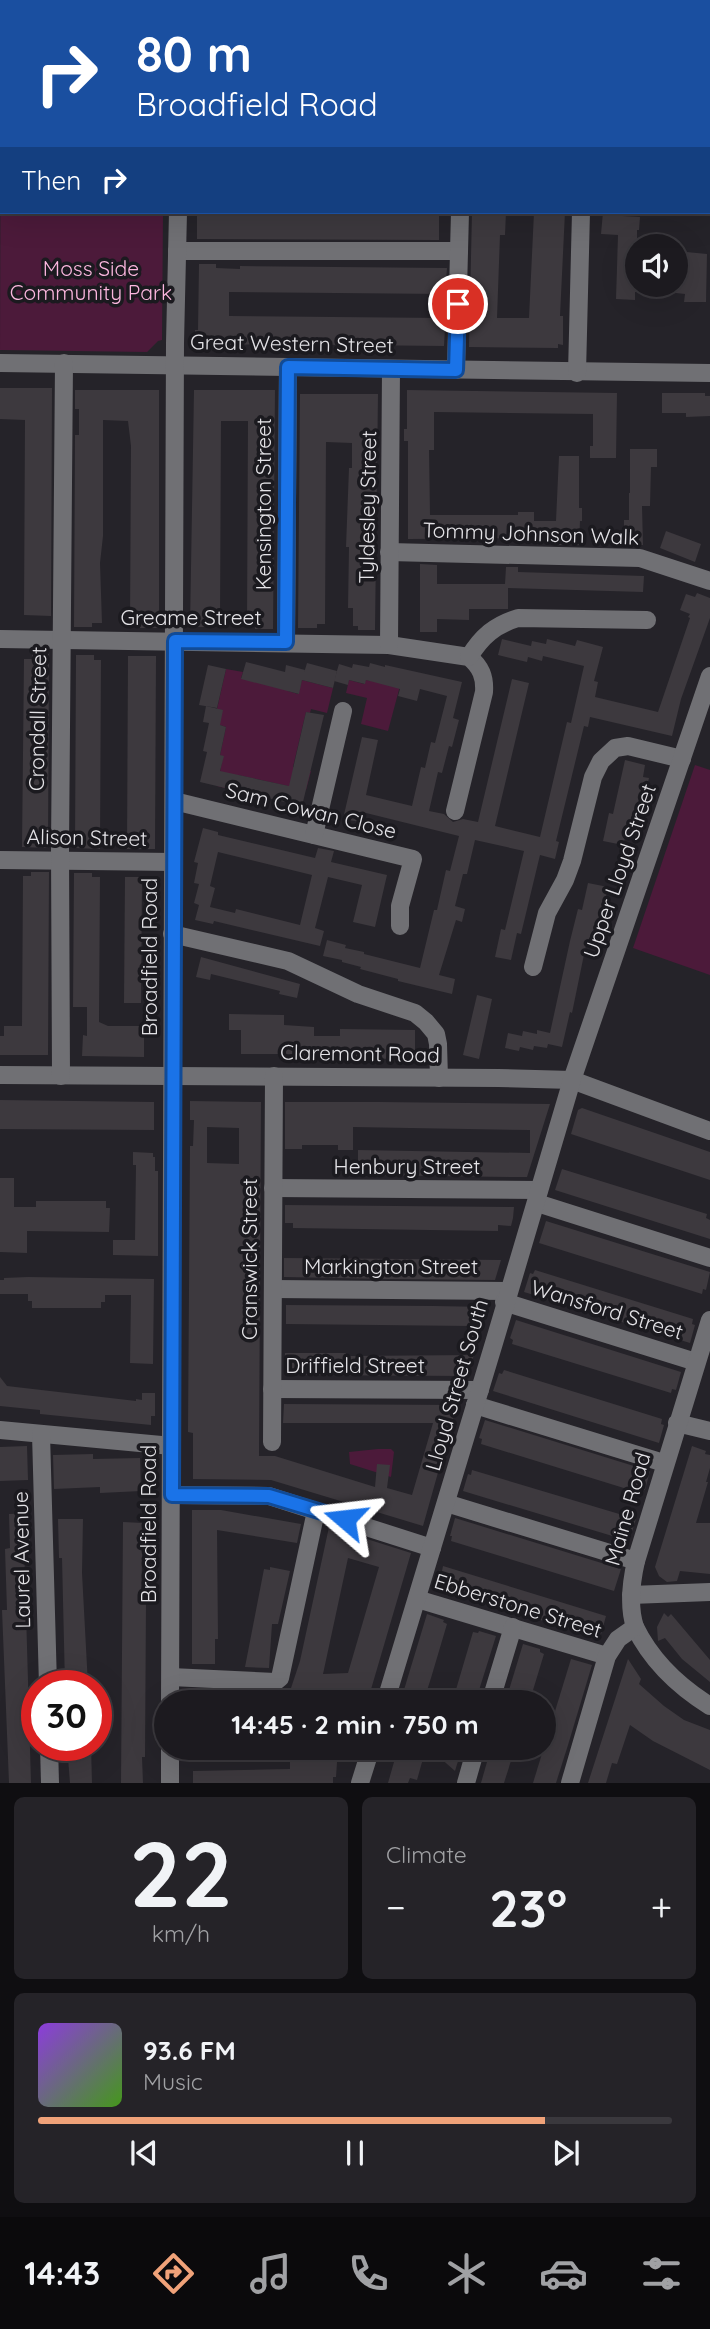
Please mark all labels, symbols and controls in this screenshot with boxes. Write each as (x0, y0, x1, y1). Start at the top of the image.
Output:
text: 80 m (136, 23, 252, 84)
icon: right (21, 28, 112, 119)
text: Broadfield Road (136, 84, 378, 124)
icon: right (95, 161, 133, 199)
text: Then (21, 164, 81, 197)
map controls (625, 234, 688, 297)
button: sound (625, 234, 688, 297)
park label: Moss Side Community Park (10, 255, 172, 305)
pin (428, 274, 488, 334)
icon: arrive (439, 285, 477, 323)
street label: Great Western Street (190, 328, 394, 358)
street label: Kensington Street (250, 418, 276, 590)
street label: Tyldesley Street (353, 430, 381, 584)
street label: Tommy Johnson Walk (422, 516, 640, 550)
street label: Greame Street (120, 604, 262, 630)
street label: Crondall Street (23, 647, 51, 791)
street label: Sam Cowan Close (223, 776, 399, 844)
street label: Upper Lloyd Street (577, 780, 661, 961)
street label: Alison Street (26, 823, 148, 851)
street label: Broadfield Road (136, 878, 162, 1036)
street label: Claremont Road (280, 1039, 440, 1067)
street label: Henbury Street (334, 1153, 480, 1179)
street label: Cranswick Street (236, 1178, 262, 1340)
street label: Markington Street (304, 1253, 478, 1279)
street label: Wansford Street (528, 1274, 687, 1345)
street label: Lloyd Street South (419, 1296, 493, 1474)
street label: Driffield Street (285, 1352, 425, 1378)
street label: Broadfield Road (135, 1445, 161, 1603)
street label: Maine Road (598, 1449, 656, 1568)
position arrow (308, 1482, 382, 1556)
street label: Laurel Avenue (7, 1491, 35, 1629)
street label: Ebberstone Street (431, 1567, 605, 1643)
speed limit sign: 30 (21, 1670, 112, 1761)
text: 14:45 · 2 min · 750 m (231, 1708, 479, 1741)
text: 22 (129, 1816, 233, 1930)
text: Climate (386, 1840, 467, 1869)
text: 23° (489, 1875, 567, 1940)
text: − (386, 1883, 406, 1931)
text: + (651, 1883, 672, 1931)
text: km/h (152, 1919, 210, 1948)
text: 93.6 FM (143, 2034, 236, 2067)
text: Music (143, 2067, 203, 2096)
icon: previous (125, 2134, 163, 2172)
icon: pause (336, 2134, 374, 2172)
icon: next (547, 2134, 585, 2172)
icon: directions (149, 2249, 198, 2298)
icon: music (246, 2249, 295, 2298)
icon: phone (344, 2249, 393, 2298)
icon: climate (442, 2249, 491, 2298)
icon: car (539, 2249, 588, 2298)
icon: filters (637, 2249, 686, 2298)
text: 14:43 (24, 2253, 100, 2293)

